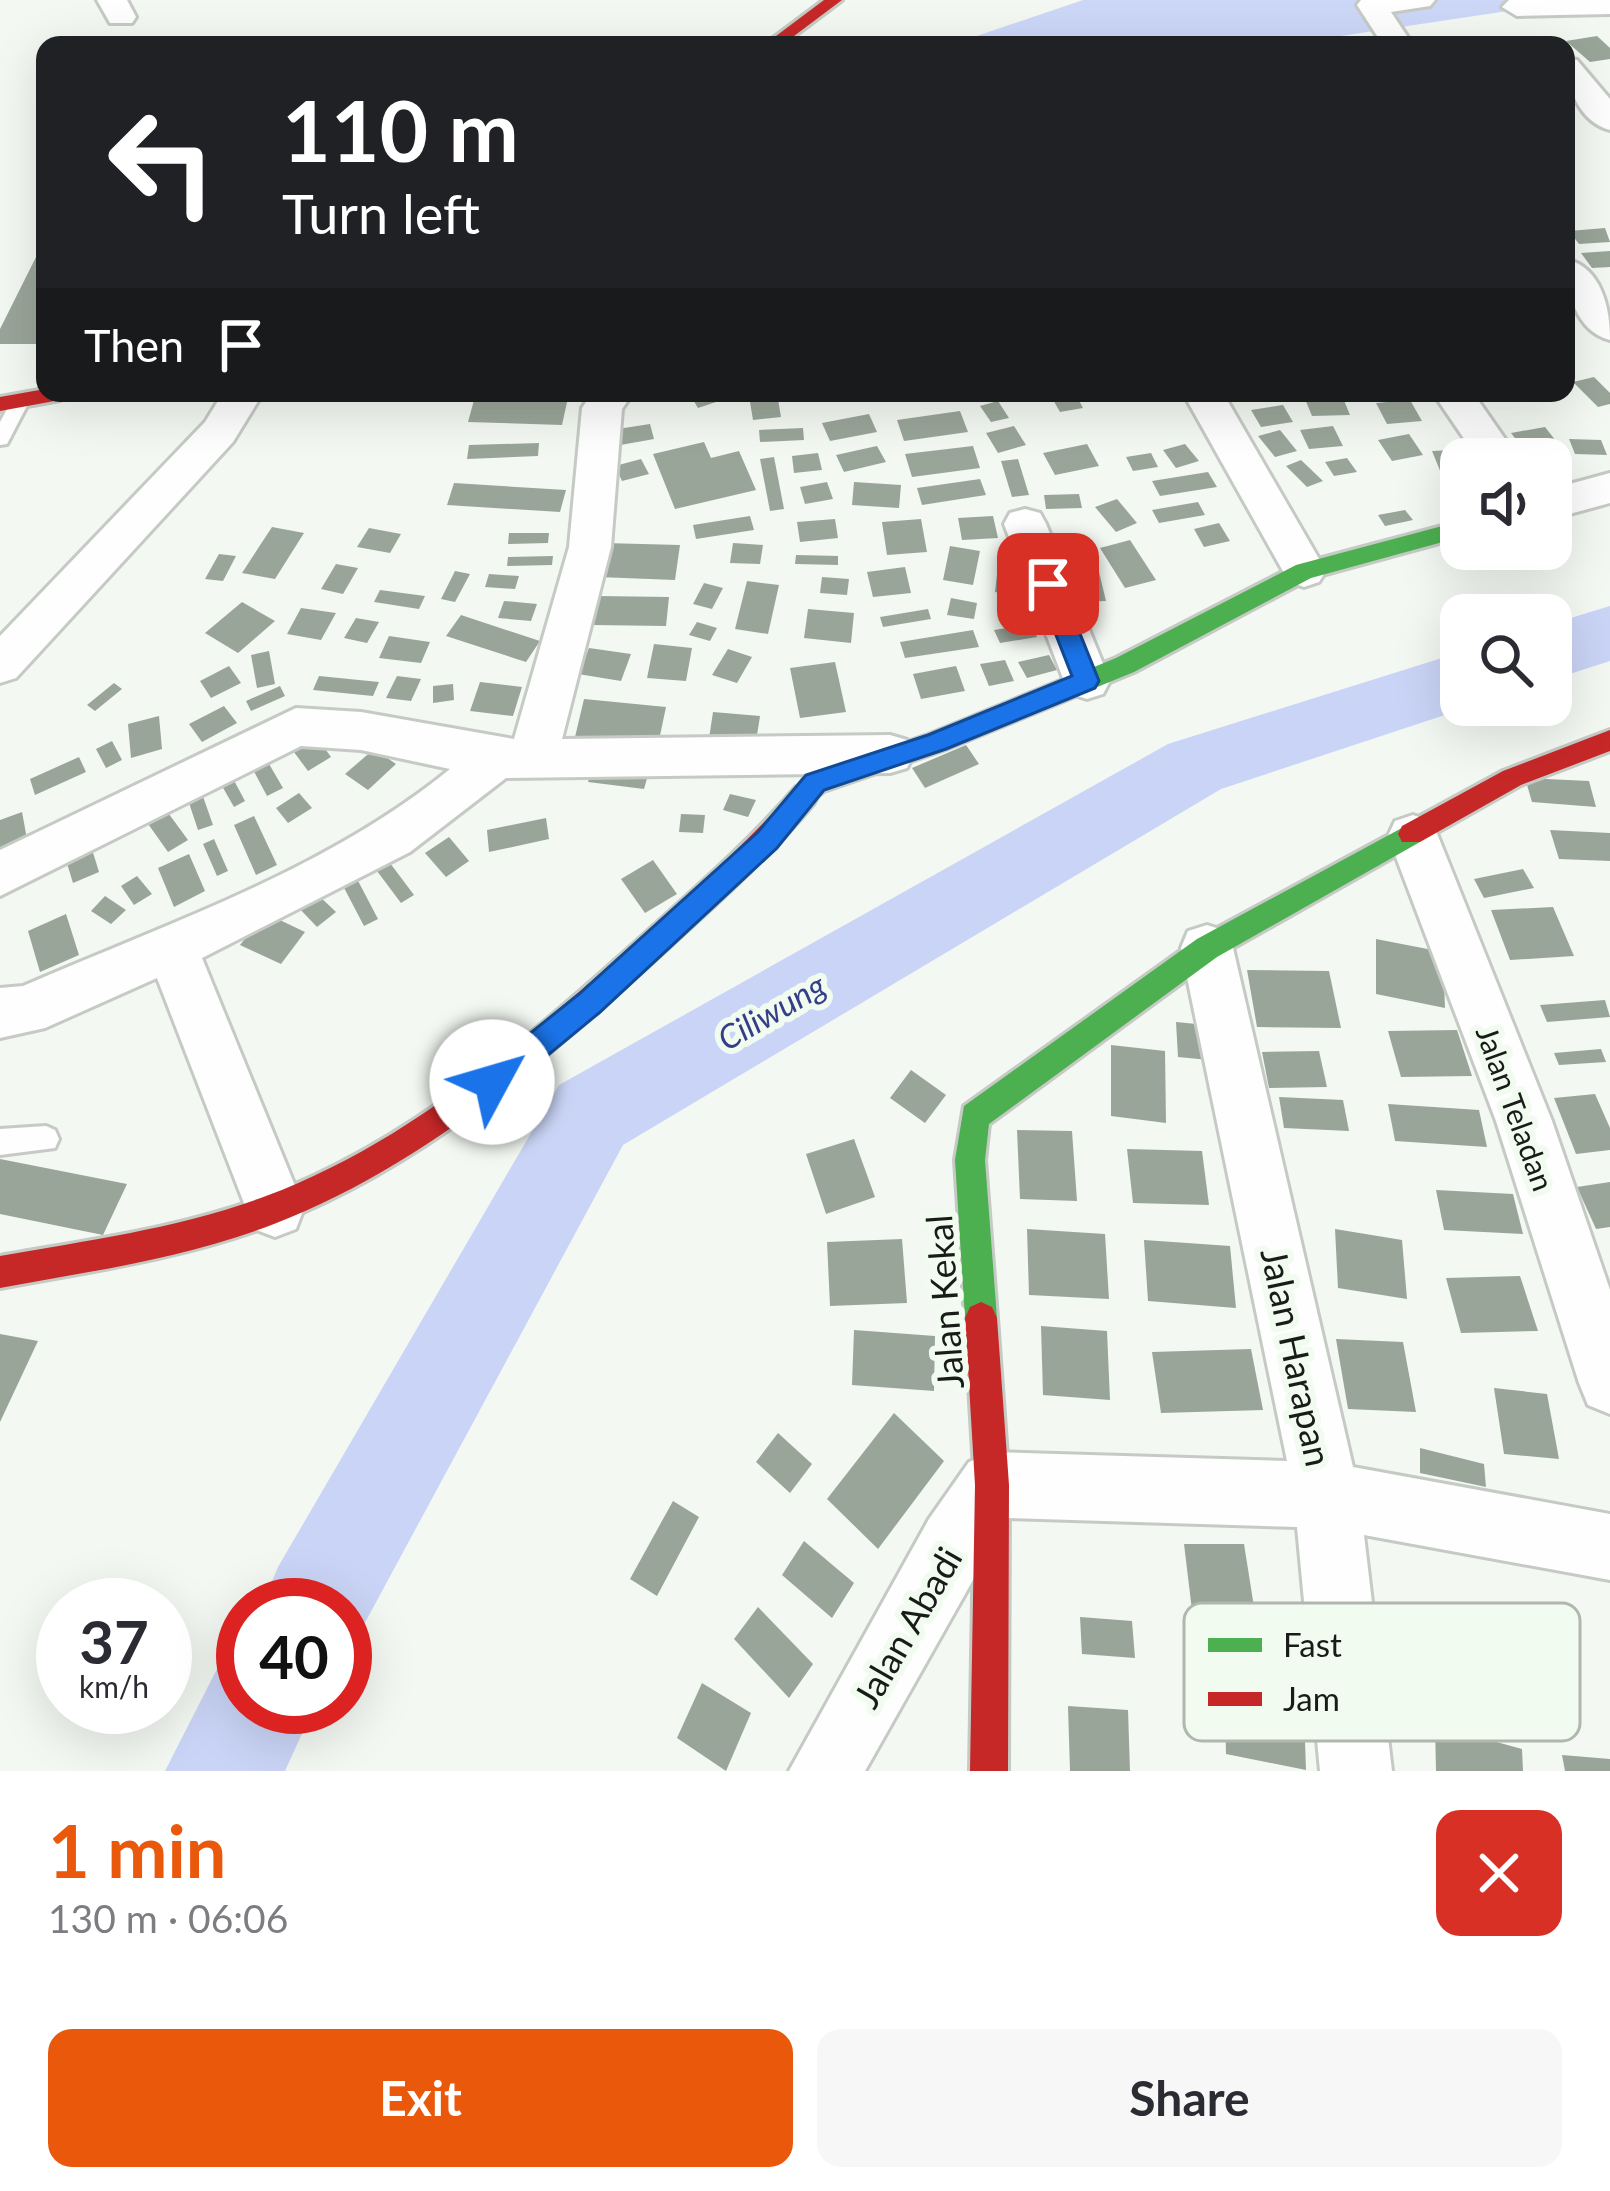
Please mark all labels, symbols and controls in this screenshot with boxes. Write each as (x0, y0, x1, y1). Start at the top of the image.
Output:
text: 110 m (282, 79, 519, 180)
icon: left (84, 84, 240, 240)
text: Turn left (282, 181, 480, 246)
icon: arrive (208, 312, 274, 378)
text: Then (84, 318, 184, 372)
map controls (1440, 438, 1572, 726)
button: sound (1440, 438, 1572, 570)
pin (997, 533, 1099, 635)
icon: arrive (1015, 551, 1081, 617)
button: search (1440, 594, 1572, 726)
water label: Ciliwung (710, 964, 833, 1058)
position arrow (429, 1019, 555, 1145)
street label: Jalan Teladan (1470, 1021, 1562, 1195)
street label: Jalan Kekal (916, 1214, 972, 1390)
street label: Jalan Harapan (1252, 1244, 1342, 1470)
street label: Jalan Abadi (843, 1539, 971, 1715)
speed limit sign: 40 (216, 1578, 372, 1734)
legend (1184, 1603, 1580, 1741)
text: 37 (79, 1605, 149, 1677)
text: Fast (1283, 1624, 1342, 1664)
text: km/h (79, 1668, 149, 1704)
text: Jam (1283, 1678, 1340, 1718)
text: 1 min (48, 1807, 226, 1893)
button: close (1436, 1810, 1562, 1936)
text: 130 m · 06:06 (48, 1895, 288, 1941)
button: Exit (48, 2029, 793, 2167)
button: Share (817, 2029, 1562, 2167)

